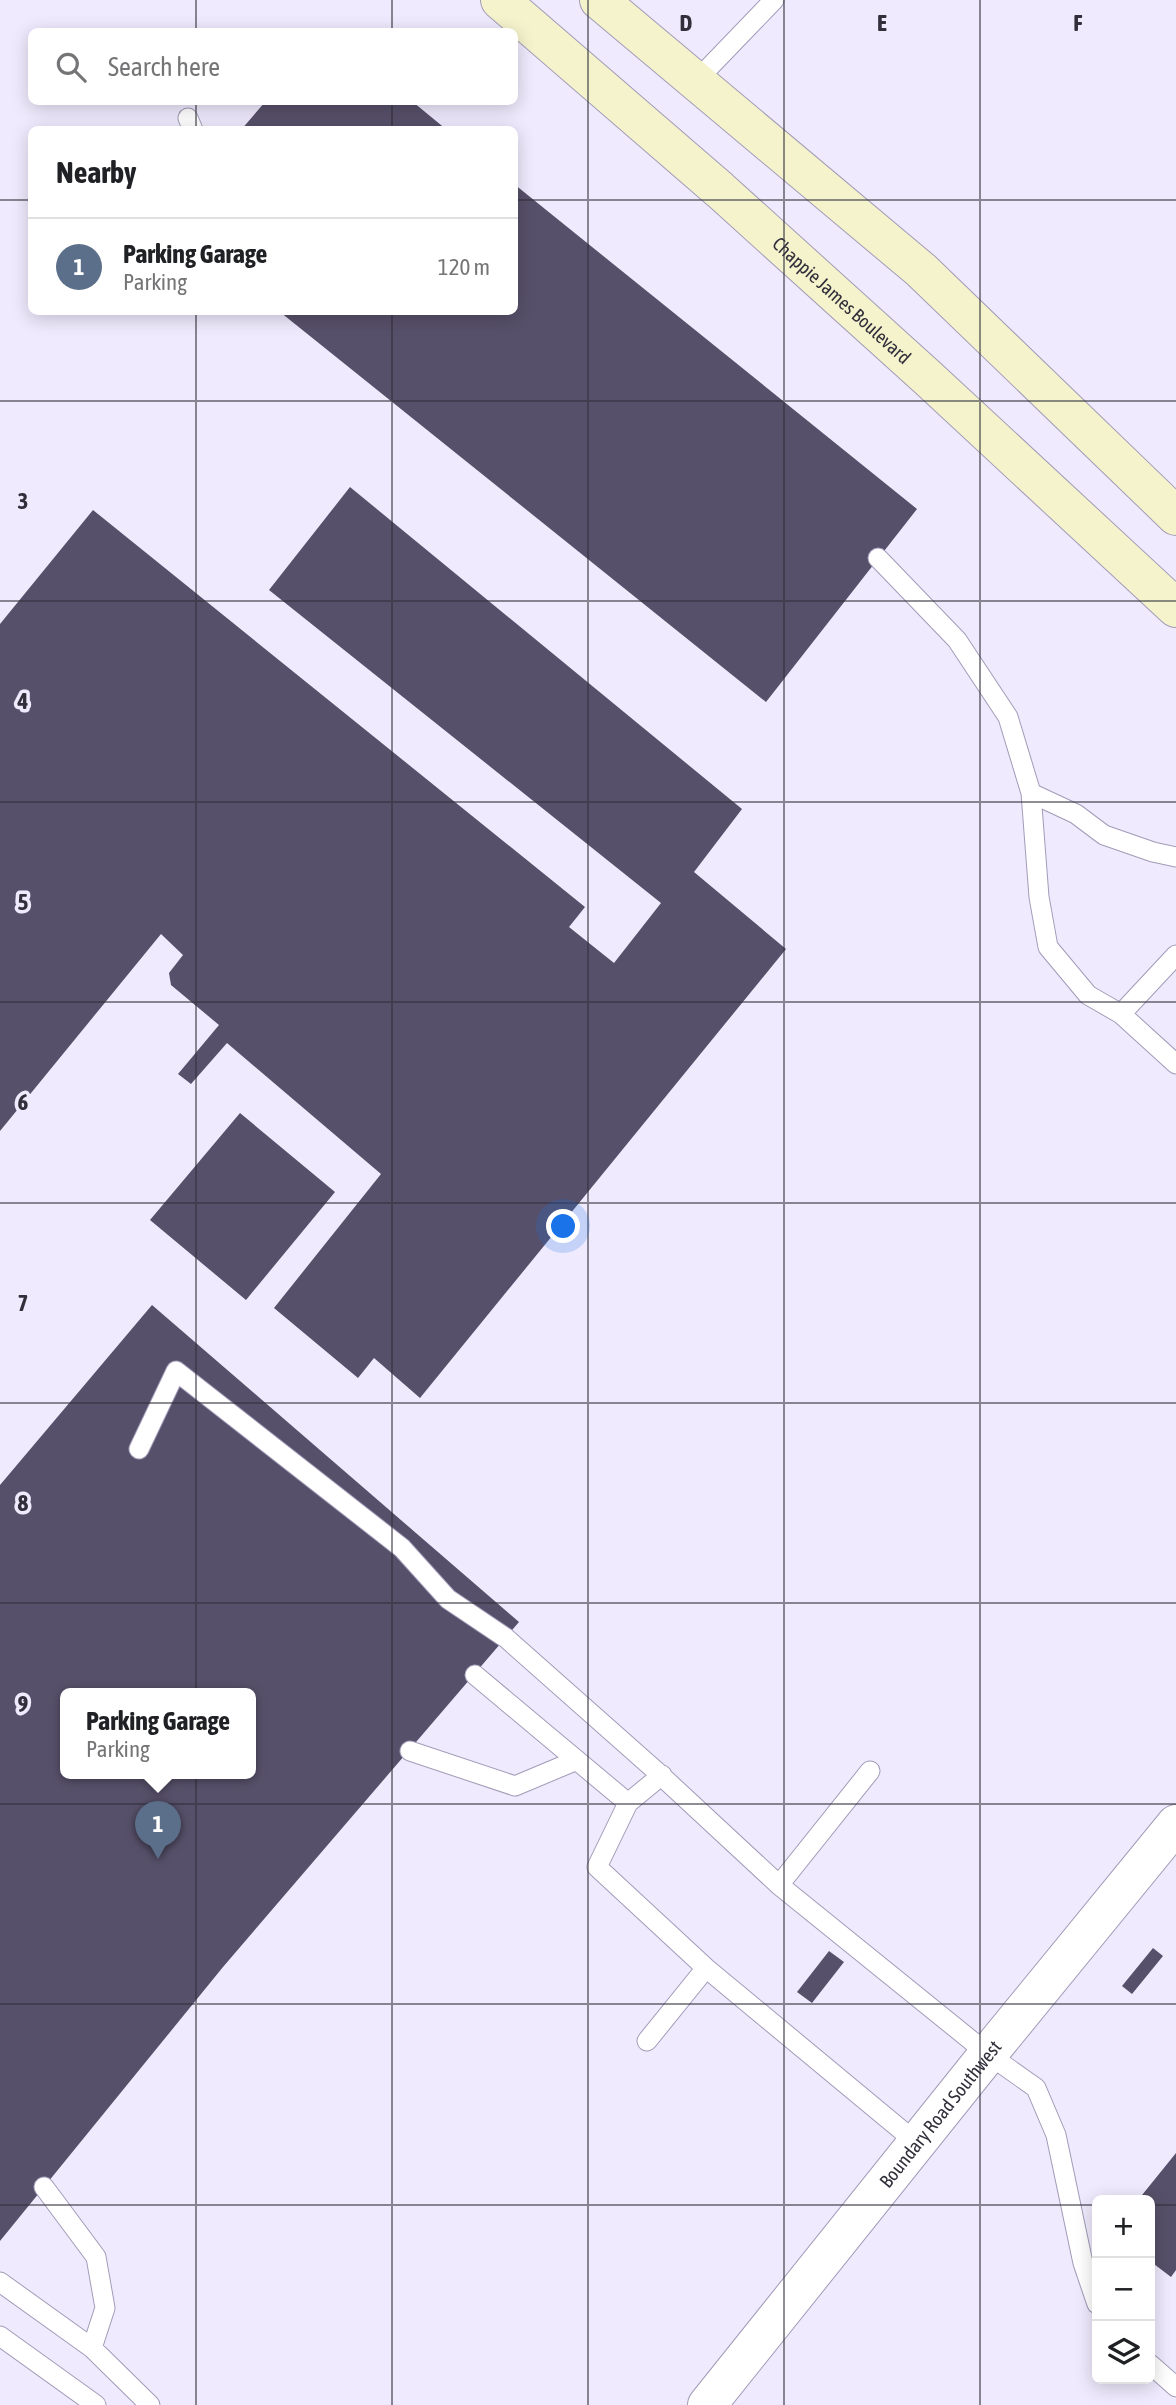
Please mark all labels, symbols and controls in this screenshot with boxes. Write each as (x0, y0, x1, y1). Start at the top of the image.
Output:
text: D (680, 10, 693, 36)
text: E (877, 10, 887, 36)
text: F (1073, 10, 1083, 36)
search box (28, 28, 518, 105)
icon: search (52, 48, 90, 86)
text: Search here (108, 52, 220, 82)
text: Nearby (56, 155, 136, 189)
street label: Chappie James Boulevard (768, 232, 915, 368)
text: Parking Garage (123, 239, 267, 269)
text: 1 (74, 254, 84, 280)
text: 120 m (438, 254, 490, 280)
text: Parking (123, 269, 187, 295)
text: 3 (18, 488, 28, 514)
text: 4 (17, 688, 29, 714)
text: 5 (18, 889, 29, 915)
text: 6 (18, 1089, 29, 1115)
your location (546, 1209, 580, 1243)
text: 7 (18, 1290, 28, 1316)
text: 8 (18, 1490, 29, 1516)
popup (60, 1688, 256, 1779)
text: 9 (18, 1691, 29, 1717)
text: Parking Garage (86, 1706, 230, 1736)
text: Parking (86, 1736, 150, 1762)
pin: 1 (135, 1801, 181, 1859)
street label: Boundary Road Southwest (875, 2036, 1006, 2192)
map controls (1092, 2195, 1155, 2384)
button: + (1092, 2195, 1155, 2258)
button: − (1092, 2258, 1155, 2321)
button: layers (1092, 2321, 1155, 2384)

